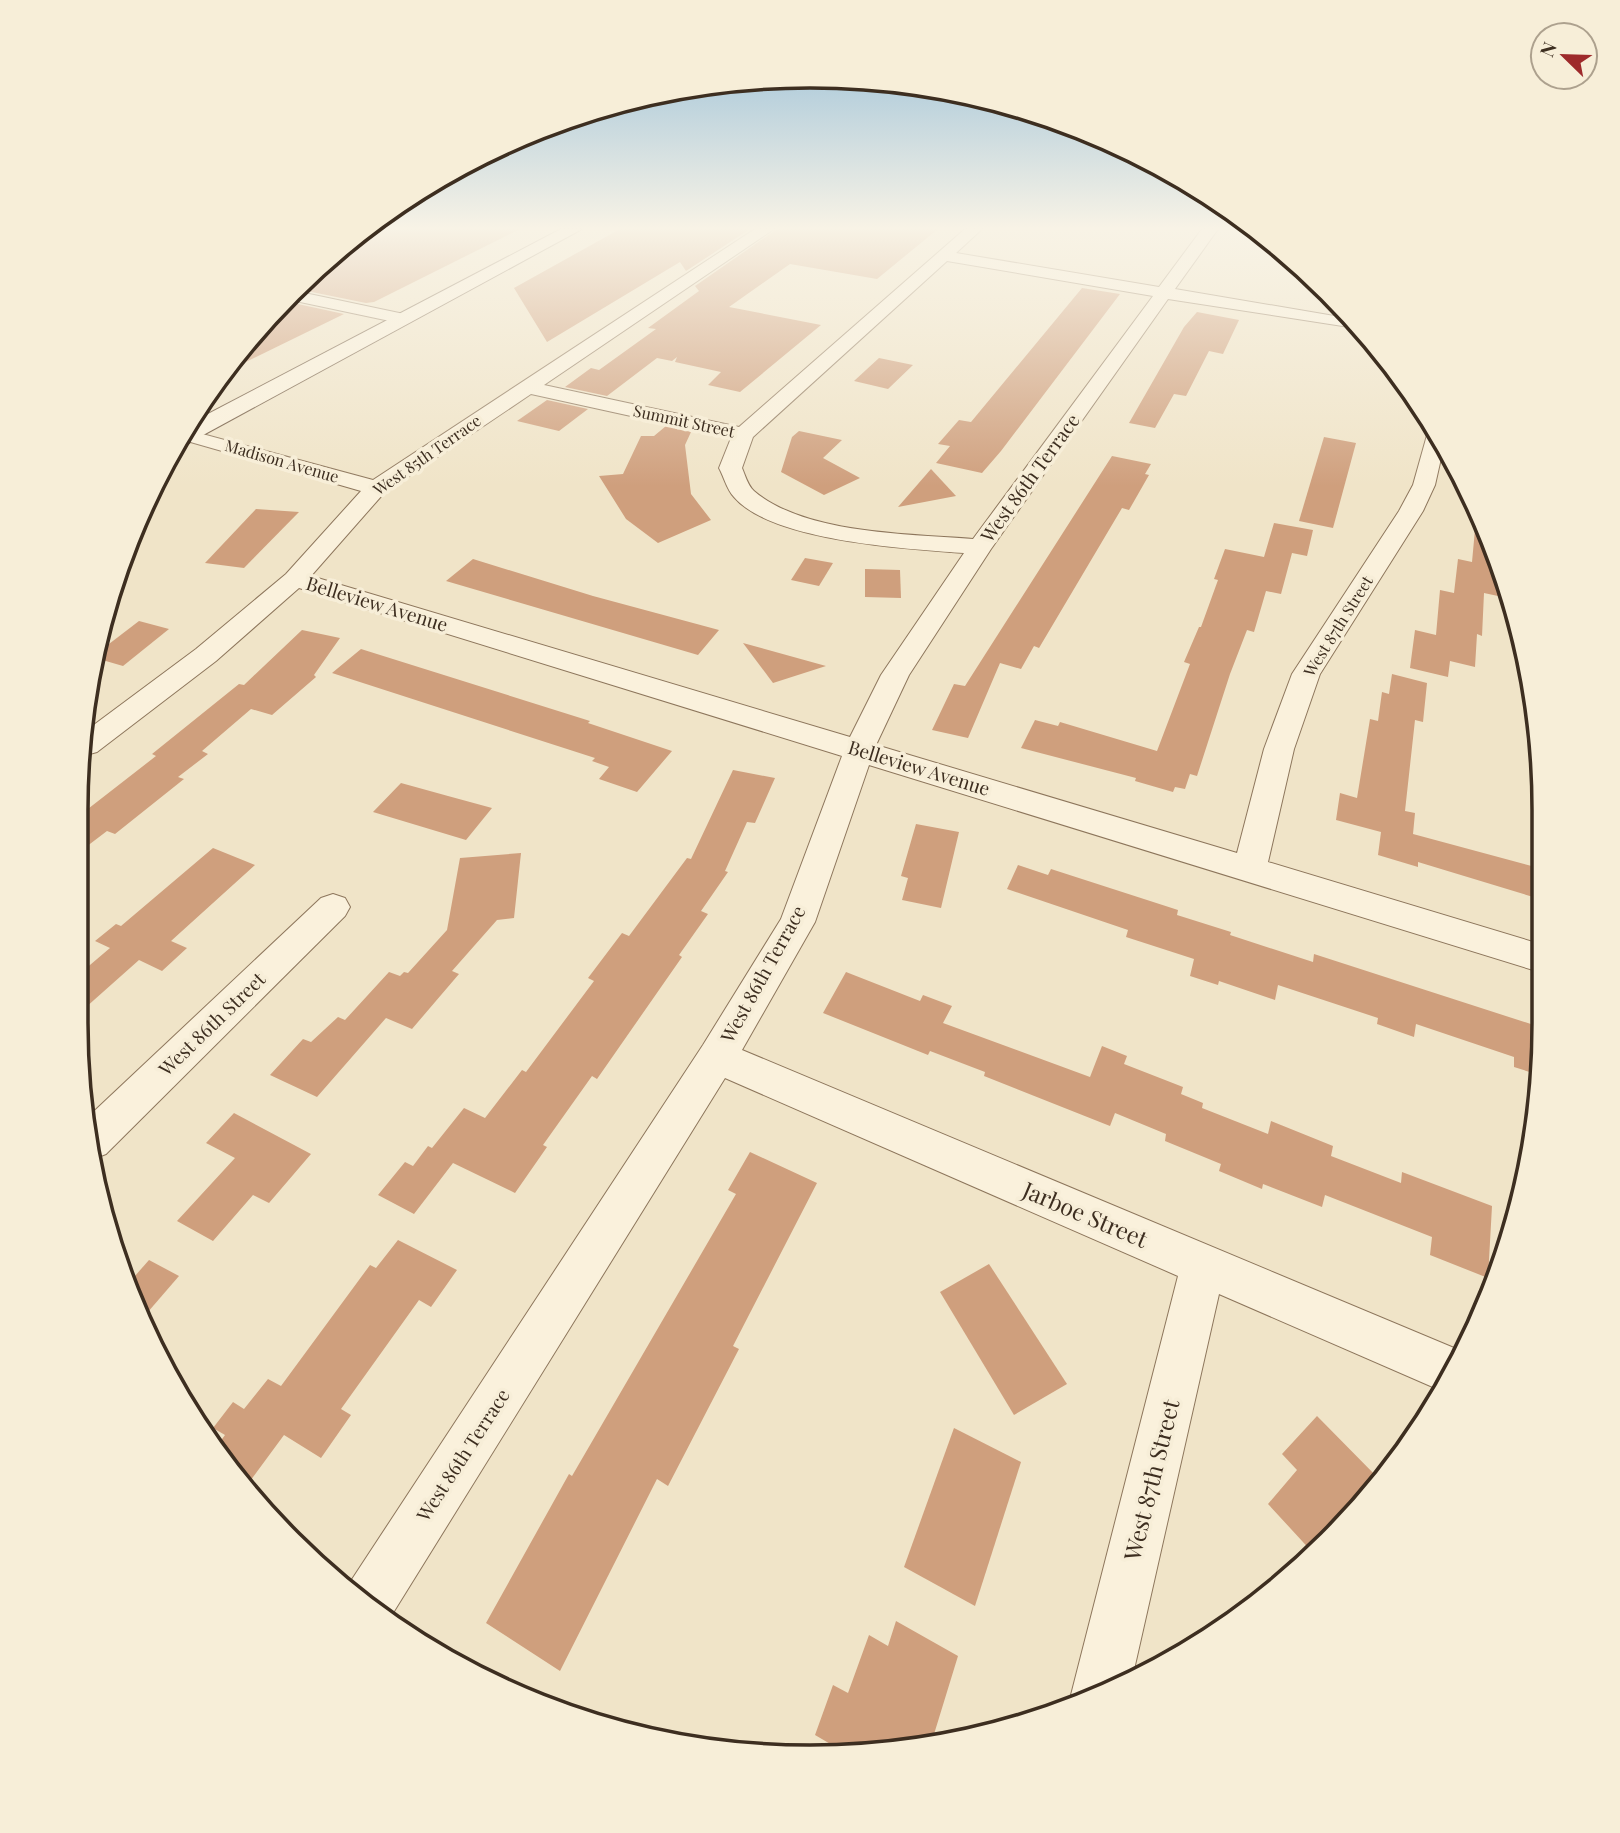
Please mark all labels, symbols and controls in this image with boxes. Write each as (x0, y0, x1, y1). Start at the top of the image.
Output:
north arrow (1529, 21, 1599, 91)
text: N (1533, 37, 1562, 60)
street label: Summit Street (631, 399, 737, 442)
street label: West 86th Terrace (973, 408, 1085, 548)
street label: West 85th Terrace (368, 410, 485, 500)
street label: Madison Avenue (223, 434, 342, 487)
street label: Belleview Avenue (303, 569, 451, 637)
street label: West 87th Street (1298, 571, 1377, 681)
street label: Belleview Avenue (845, 733, 993, 801)
street label: West 86th Terrace (713, 900, 811, 1048)
street label: West 86th Street (152, 966, 270, 1081)
street label: Jarboe Street (1017, 1173, 1154, 1254)
street label: West 86th Terrace (409, 1383, 515, 1526)
street label: West 87th Street (1115, 1395, 1186, 1564)

